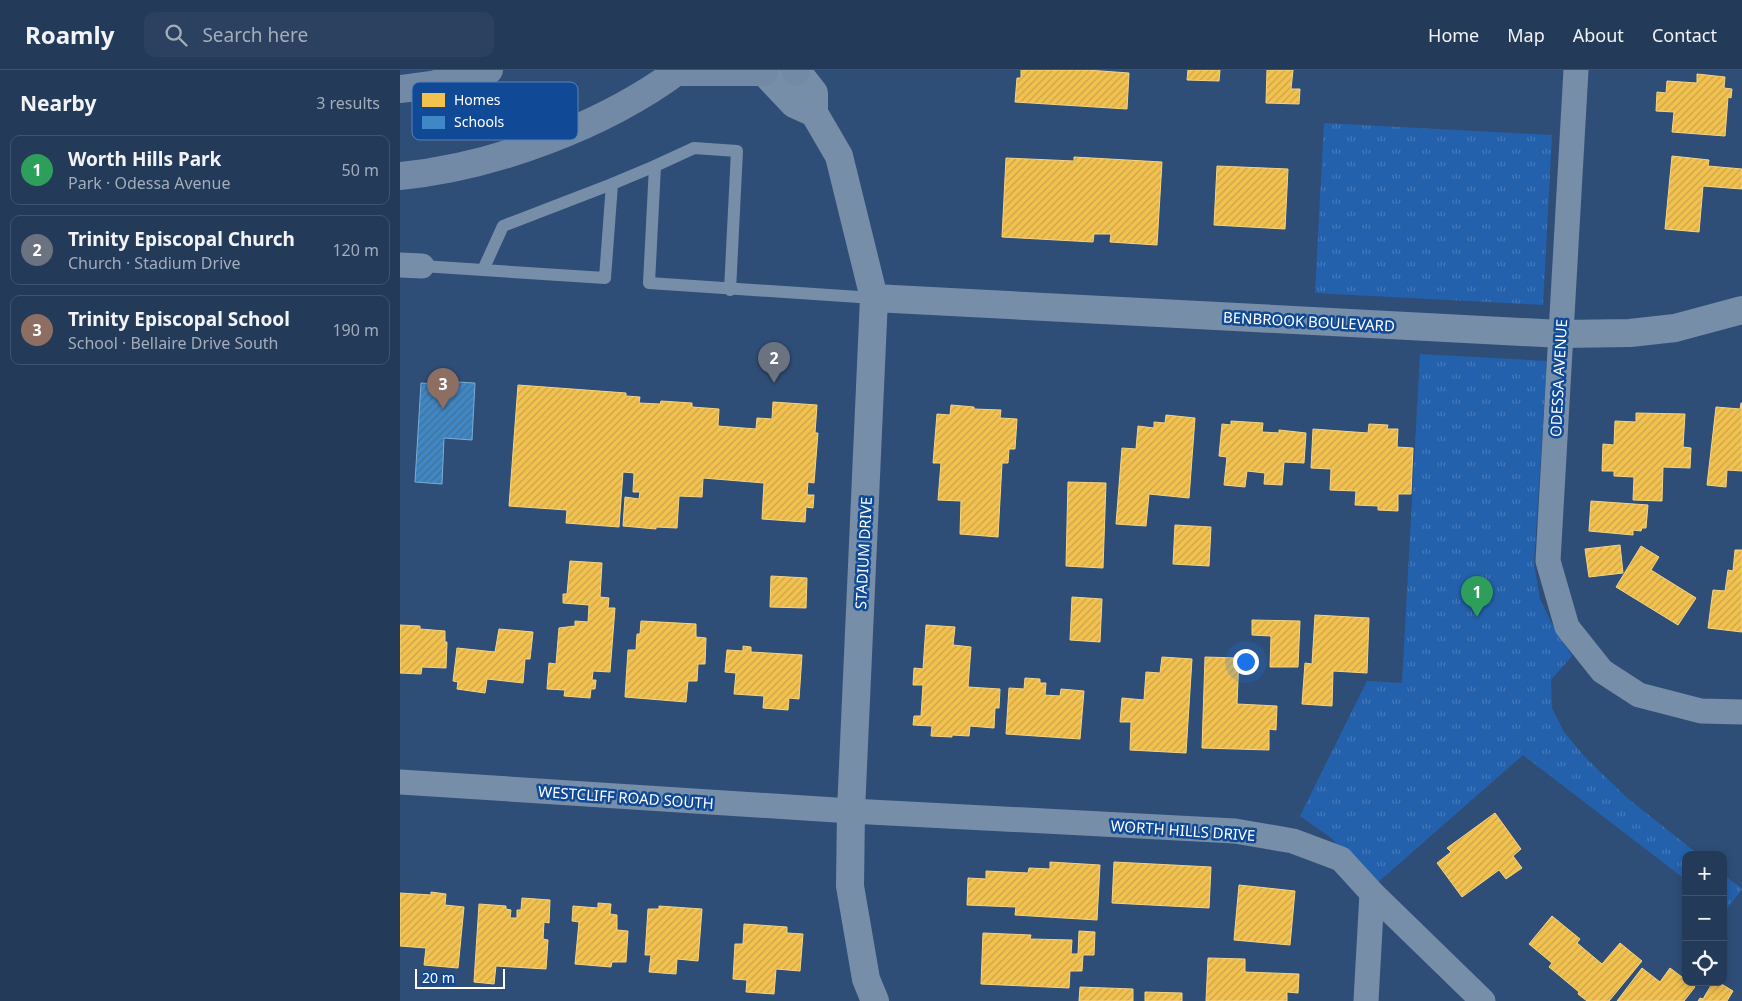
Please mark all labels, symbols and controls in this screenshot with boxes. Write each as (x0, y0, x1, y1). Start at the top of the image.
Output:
search box (144, 12, 494, 57)
text: Roamly (25, 18, 114, 51)
icon: search (162, 21, 190, 49)
text: Search here (202, 22, 308, 48)
text: Home (1428, 23, 1479, 47)
text: Map (1507, 23, 1545, 47)
text: About (1573, 23, 1624, 47)
text: Contact (1652, 23, 1717, 47)
legend (412, 82, 578, 140)
text: Nearby (20, 89, 96, 117)
text: Homes (454, 90, 501, 109)
text: 3 results (316, 92, 380, 114)
text: Schools (454, 112, 505, 131)
text: Worth Hills Park (68, 146, 221, 172)
text: 1 (32, 159, 42, 181)
text: 50 m (342, 159, 379, 181)
text: Park · Odessa Avenue (68, 172, 230, 194)
text: Trinity Episcopal Church (68, 226, 295, 252)
text: 2 (32, 239, 42, 261)
text: 120 m (332, 239, 379, 261)
text: Church · Stadium Drive (68, 252, 240, 274)
text: Trinity Episcopal School (68, 306, 290, 332)
street label: BENBROOK BOULEVARD (1223, 307, 1395, 335)
text: 3 (32, 319, 42, 341)
text: 190 m (332, 319, 379, 341)
street label: ODESSA AVENUE (1545, 319, 1571, 437)
text: School · Bellaire Drive South (68, 332, 278, 354)
pin: 2 (758, 342, 790, 383)
pin: 3 (427, 368, 459, 409)
street label: STADIUM DRIVE (850, 496, 876, 610)
pin: 1 (1461, 576, 1493, 617)
your location (1233, 649, 1259, 675)
street label: WESTCLIFF ROAD SOUTH (538, 781, 714, 813)
street label: WORTH HILLS DRIVE (1110, 815, 1256, 845)
map controls (1682, 851, 1727, 986)
button: + (1682, 851, 1727, 896)
button: − (1682, 896, 1727, 941)
button: locate (1682, 941, 1727, 986)
scale bar (415, 966, 505, 989)
text: 20 m (422, 968, 455, 987)

